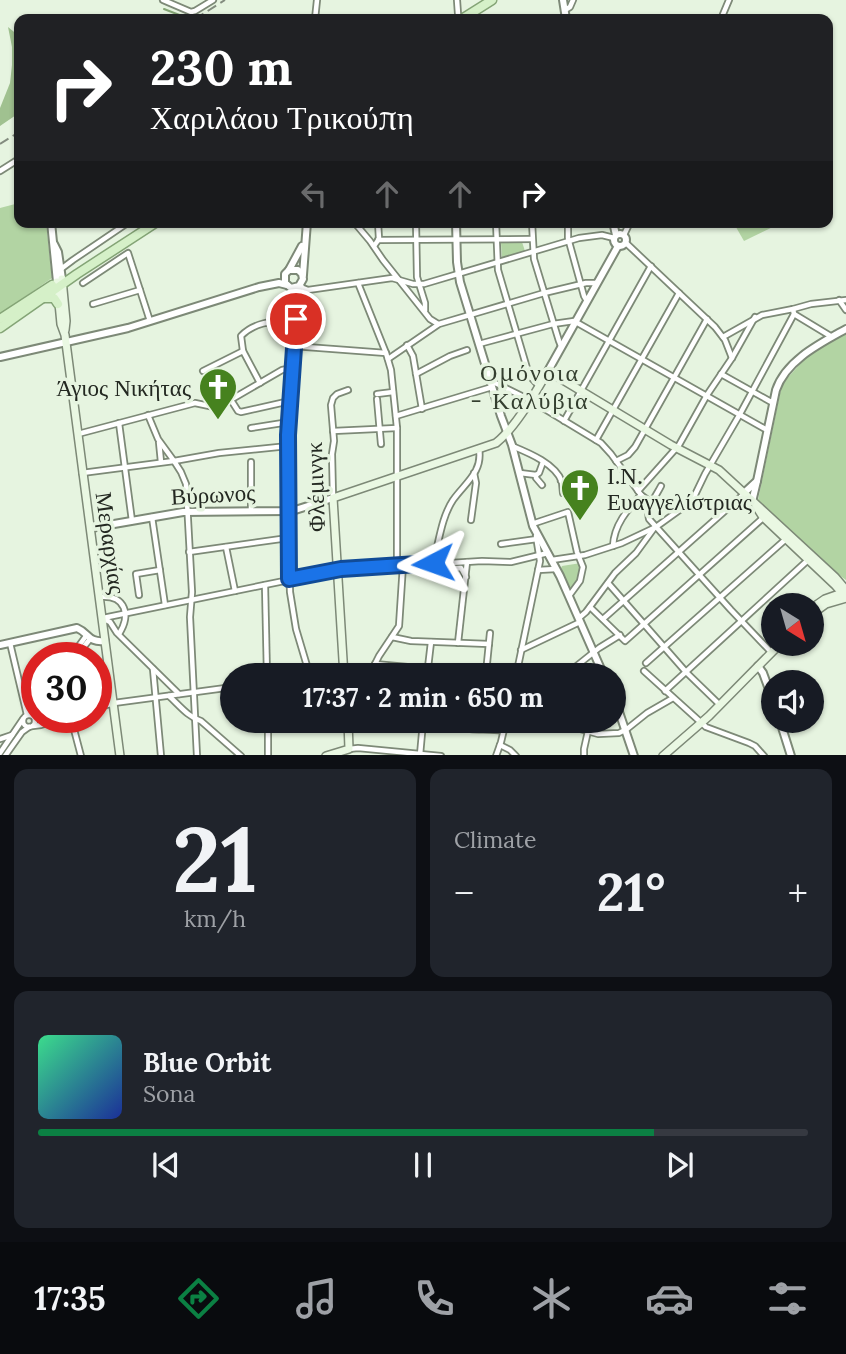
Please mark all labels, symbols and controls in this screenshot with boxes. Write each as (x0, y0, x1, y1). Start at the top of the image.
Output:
text: 230 m (150, 36, 293, 98)
icon: right (35, 42, 126, 133)
text: Χαριλάου Τρικούπη (150, 97, 414, 138)
icon: left (295, 175, 333, 213)
icon: ahead (368, 175, 406, 213)
icon: ahead (441, 175, 479, 213)
icon: right (514, 175, 552, 213)
pin (266, 289, 326, 349)
icon: arrive (277, 300, 315, 338)
district label: Ομόνοια - Καλύβια (470, 357, 590, 416)
church icon: Άγιος Νικήτας (197, 366, 239, 421)
place label: Άγιος Νικήτας (56, 373, 191, 402)
street label: Φλέμινγκ (299, 441, 331, 533)
place label: Ι.Ν. Ευαγγελίστριας (607, 461, 752, 516)
church icon: Ι.Ν. Ευαγγελίστριας (559, 467, 601, 522)
street label: Βύρωνος (170, 477, 256, 511)
street label: Μεραρχίας (89, 490, 133, 596)
position arrow (396, 526, 470, 600)
north arrow (761, 593, 824, 656)
map controls (761, 593, 824, 733)
speed limit sign: 30 (21, 642, 112, 733)
button: sound (761, 670, 824, 733)
text: 17:37 · 2 min · 650 m (302, 681, 544, 714)
text: 21 (172, 800, 258, 917)
text: Climate (454, 825, 536, 854)
text: 21° (597, 859, 665, 925)
text: − (454, 869, 474, 917)
text: + (788, 869, 808, 917)
text: km/h (184, 904, 246, 933)
text: Blue Orbit (143, 1046, 271, 1079)
text: Sona (143, 1079, 195, 1108)
icon: previous (147, 1146, 185, 1184)
icon: pause (404, 1146, 442, 1184)
icon: next (661, 1146, 699, 1184)
icon: directions (174, 1274, 223, 1323)
icon: music (292, 1274, 341, 1323)
icon: phone (410, 1274, 459, 1323)
icon: climate (527, 1274, 576, 1323)
icon: car (645, 1274, 694, 1323)
icon: filters (763, 1274, 812, 1323)
text: 17:35 (34, 1278, 106, 1319)

